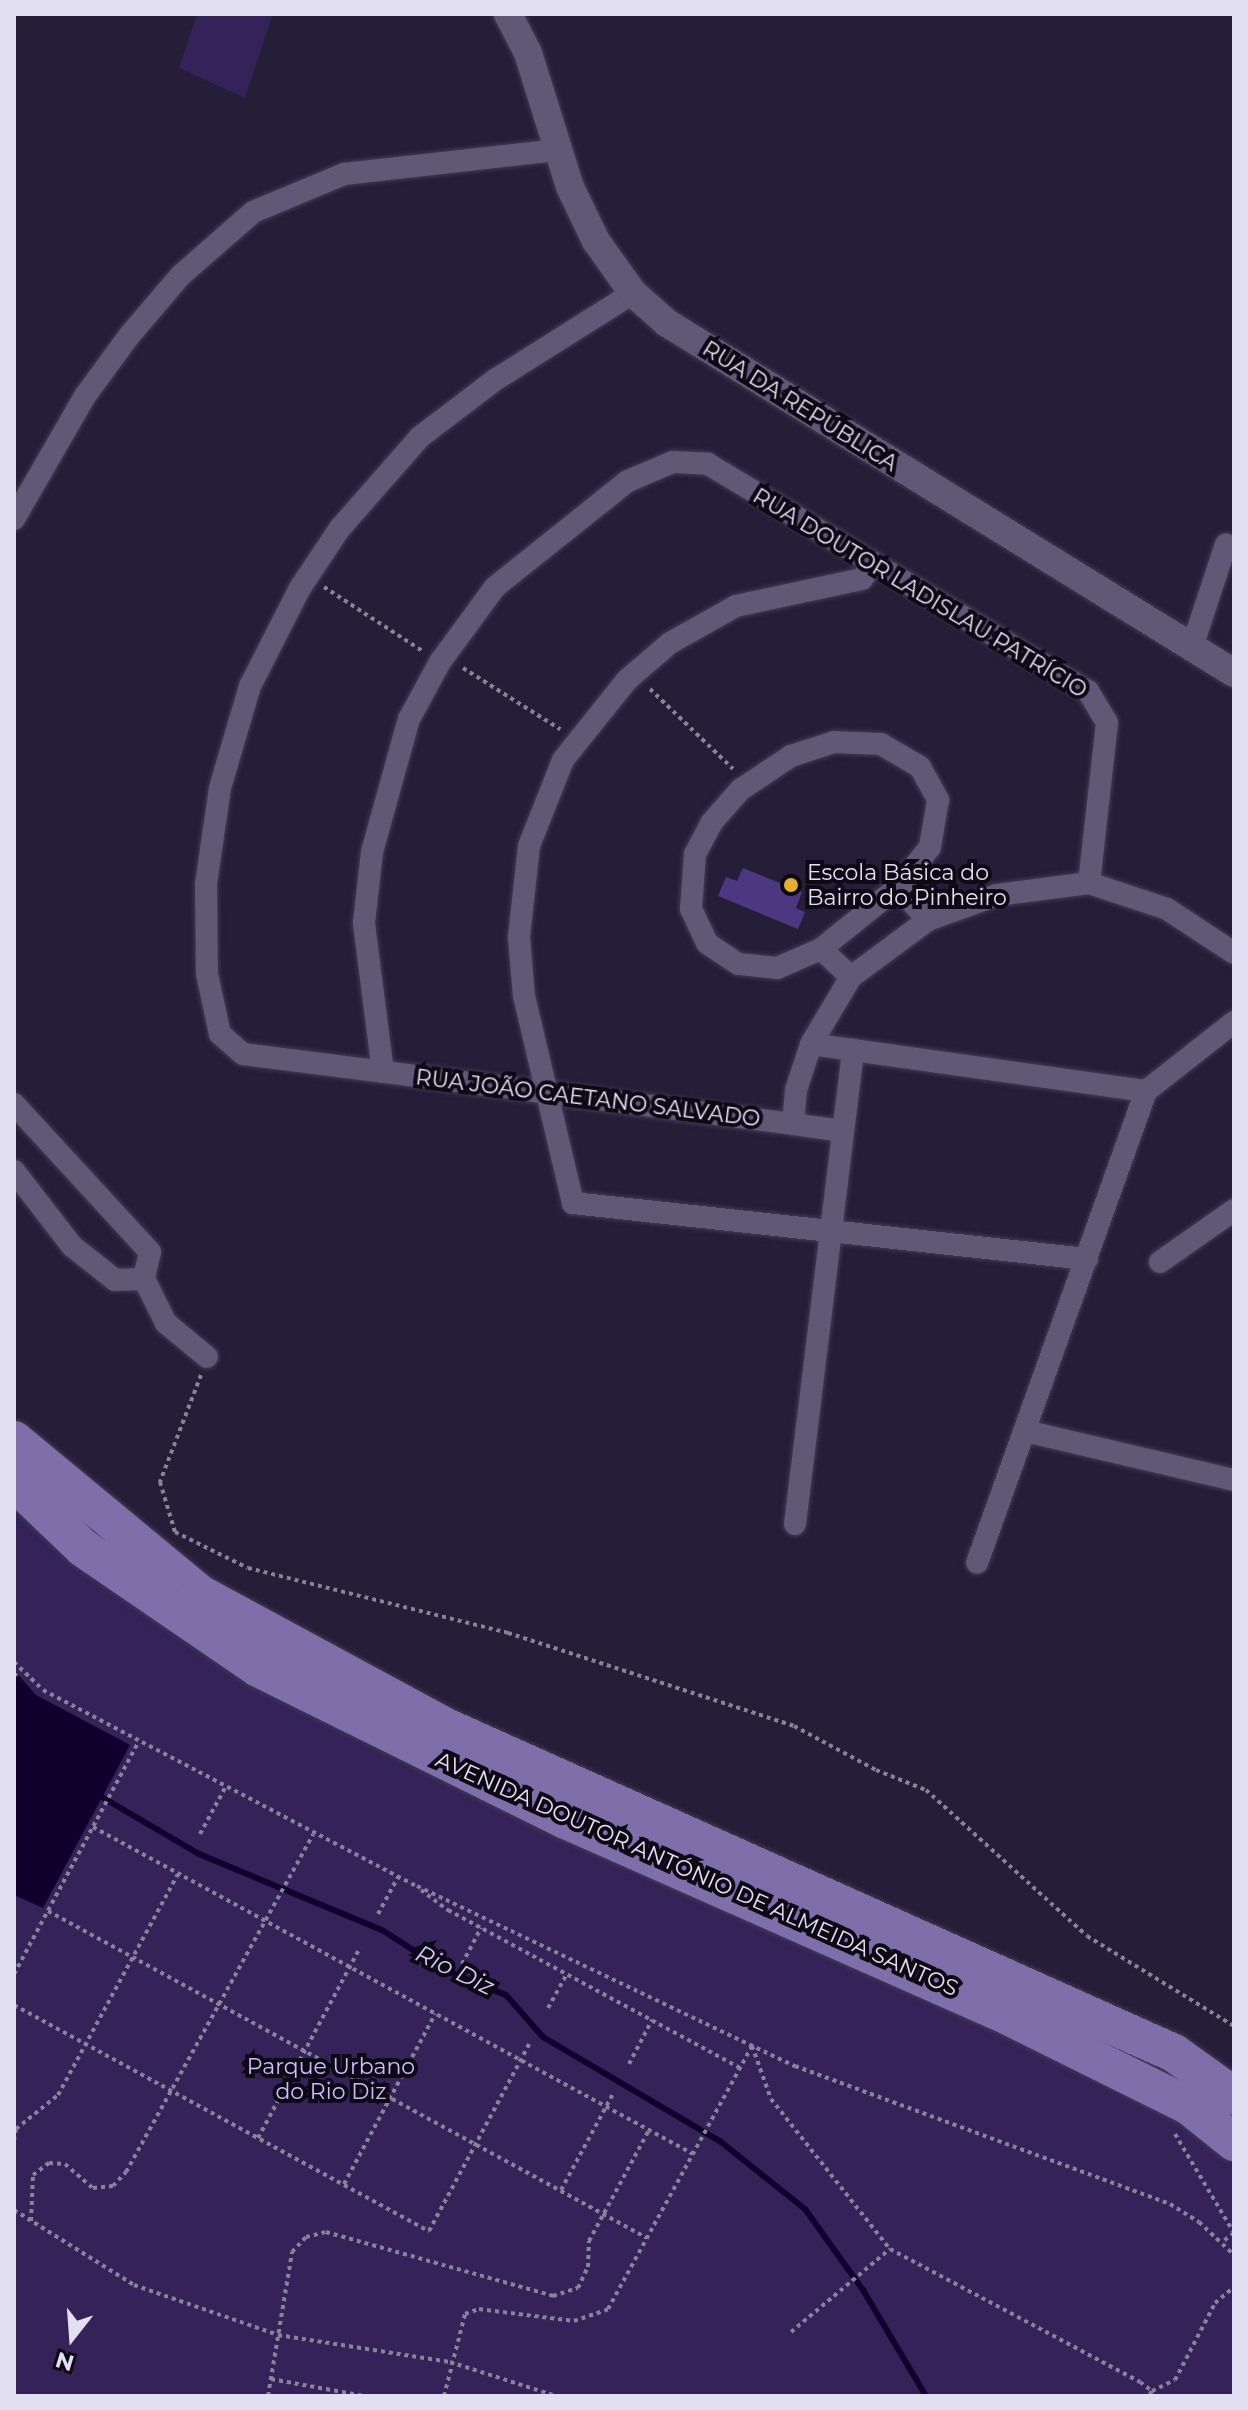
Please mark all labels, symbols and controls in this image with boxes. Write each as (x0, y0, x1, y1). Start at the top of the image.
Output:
street label: RUA DA REPÚBLICA (698, 335, 902, 477)
street label: RUA DOUTOR LADISLAU PATRÍCIO (748, 482, 1092, 704)
place label: Escola Básica do Bairro do Pinheiro (807, 859, 1007, 910)
marker: Escola Básica do Bairro do Pinheiro (782, 876, 800, 894)
street label: RUA JOÃO CAETANO SALVADO (414, 1064, 762, 1132)
street label: AVENIDA DOUTOR ANTÓNIO DE ALMEIDA SANTOS (432, 1746, 962, 2002)
water label: Rio Diz (411, 1939, 499, 2001)
park label: Parque Urbano do Rio Diz (247, 2053, 415, 2104)
north arrow (32, 2298, 112, 2378)
text: N (52, 2346, 77, 2377)

